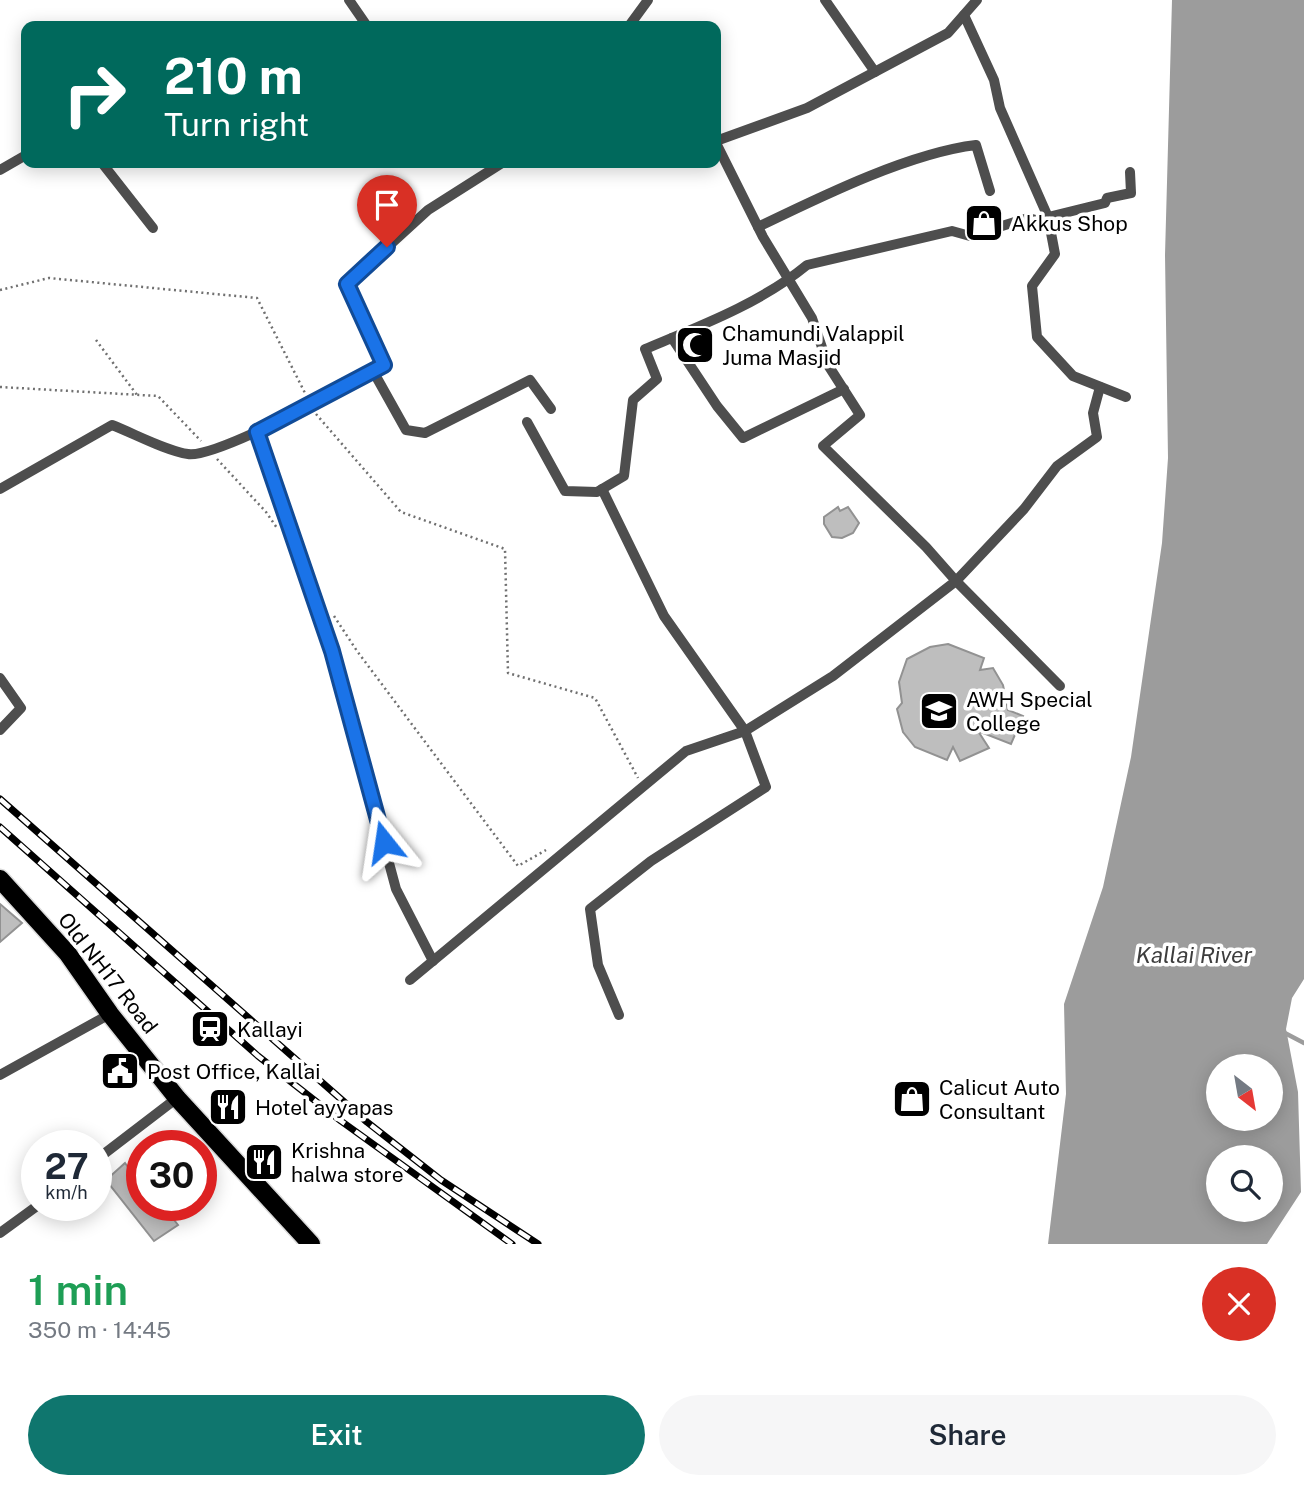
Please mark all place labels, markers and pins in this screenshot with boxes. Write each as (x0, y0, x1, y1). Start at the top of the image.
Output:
pin (357, 175, 417, 247)
shop icon: Akkus Shop (963, 202, 1005, 244)
place label: Akkus Shop (1011, 211, 1128, 236)
place label: Chamundi Valappil Juma Masjid (722, 321, 905, 370)
mosque icon: Chamundi Valappil Juma Masjid (674, 324, 716, 366)
place label: AWH Special College (966, 687, 1093, 736)
school or university icon: AWH Special College (918, 690, 960, 732)
station icon: Kallayi (189, 1008, 231, 1050)
place label: Kallayi (237, 1017, 303, 1042)
public building icon: Post Office, Kallai (99, 1050, 141, 1092)
place label: Post Office, Kallai (147, 1059, 320, 1084)
place label: Calicut Auto Consultant (939, 1075, 1060, 1124)
shop icon: Calicut Auto Consultant (891, 1078, 933, 1120)
restaurant icon: Hotel ayyapas (207, 1086, 249, 1128)
place label: Hotel ayyapas (255, 1095, 393, 1120)
place label: Krishna halwa store (291, 1138, 404, 1187)
restaurant icon: Krishna halwa store (243, 1141, 285, 1183)

